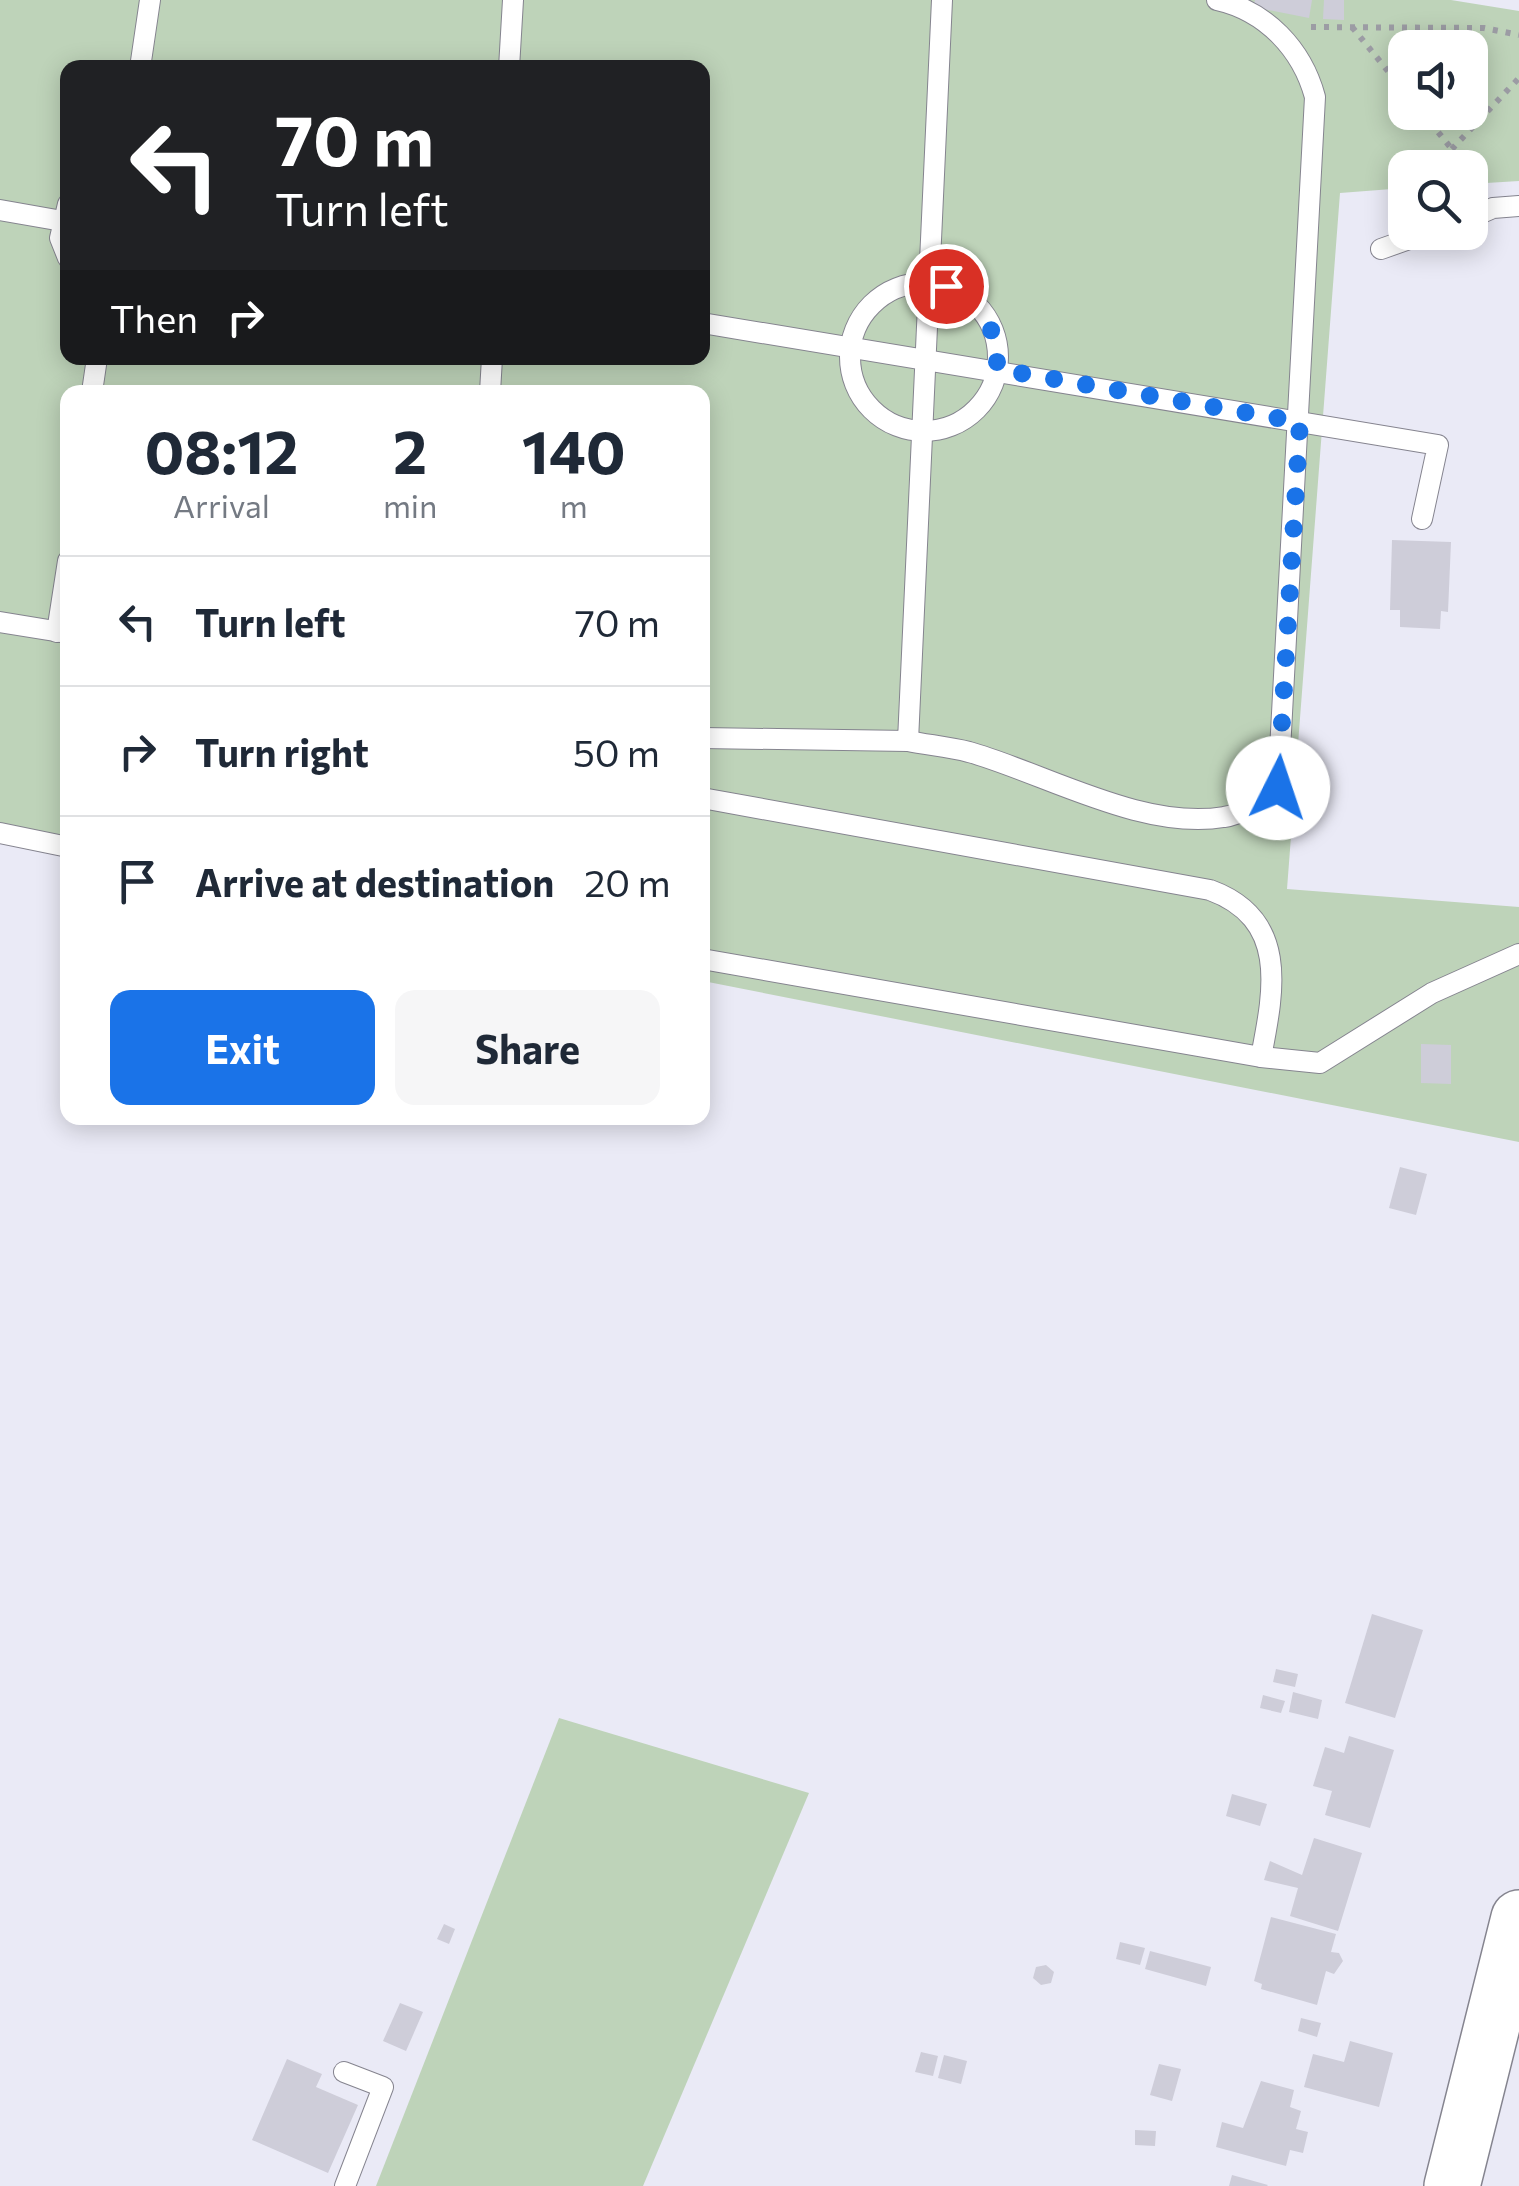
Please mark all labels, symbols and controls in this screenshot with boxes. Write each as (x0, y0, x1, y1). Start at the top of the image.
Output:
map controls (1388, 30, 1488, 250)
button: sound (1388, 30, 1488, 130)
text: 70 m (275, 95, 434, 180)
icon: left (110, 100, 240, 230)
button: search (1388, 150, 1488, 250)
text: Turn left (275, 180, 449, 235)
pin (904, 244, 989, 329)
icon: arrive (919, 259, 974, 314)
icon: right (218, 290, 273, 345)
text: Then (110, 294, 198, 341)
text: 08:12 (144, 413, 299, 486)
text: 2 (393, 413, 427, 486)
text: 140 (522, 413, 626, 486)
text: Arrival (173, 485, 270, 525)
text: min (383, 485, 437, 525)
text: m (560, 485, 588, 525)
icon: left (110, 594, 165, 649)
text: Turn left (195, 598, 346, 645)
text: 70 m (575, 598, 660, 645)
icon: right (110, 724, 165, 779)
text: Turn right (195, 728, 369, 775)
text: 50 m (573, 728, 660, 775)
position arrow (1226, 736, 1330, 840)
icon: arrive (110, 854, 165, 909)
text: Arrive at destination (195, 858, 554, 905)
text: 20 m (584, 858, 671, 905)
button: Exit (110, 990, 375, 1105)
button: Share (395, 990, 660, 1105)

